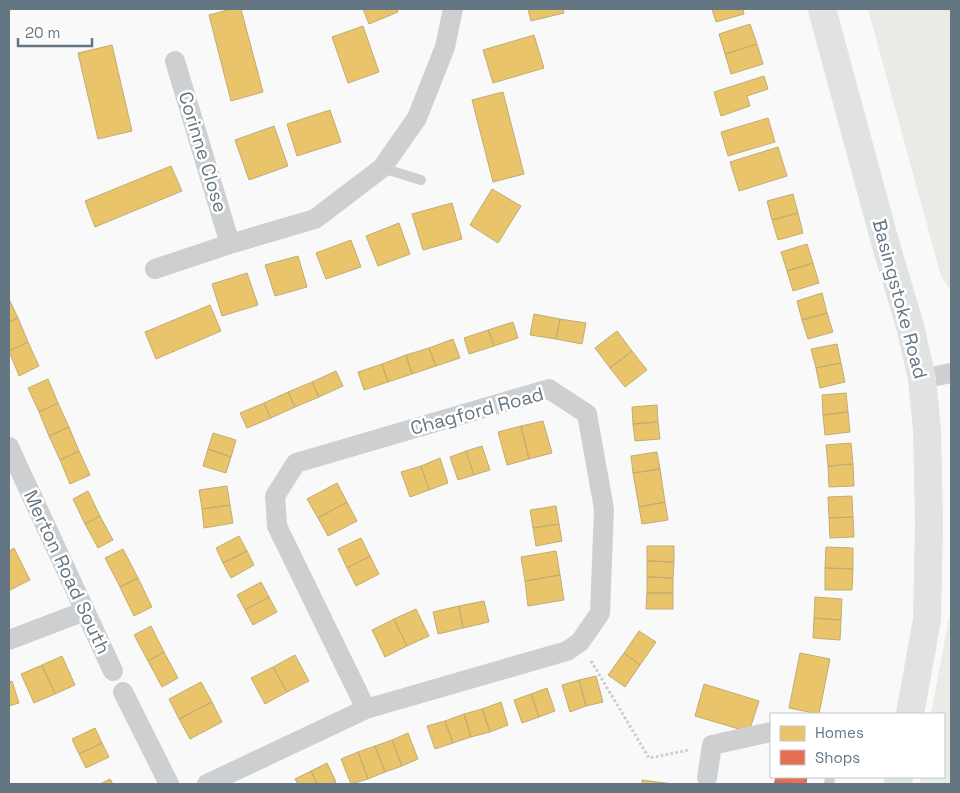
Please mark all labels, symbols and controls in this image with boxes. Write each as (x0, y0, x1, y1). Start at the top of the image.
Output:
scale bar (18, 15, 91, 47)
text: 20 m (25, 23, 60, 42)
street label: Corinne Close (173, 89, 233, 215)
street label: Basingstoke Road (867, 216, 933, 382)
street label: Chagford Road (408, 381, 546, 441)
street label: Merton Road South (18, 486, 116, 658)
legend (770, 713, 945, 778)
text: Homes (815, 723, 864, 742)
text: Shops (815, 748, 860, 767)

